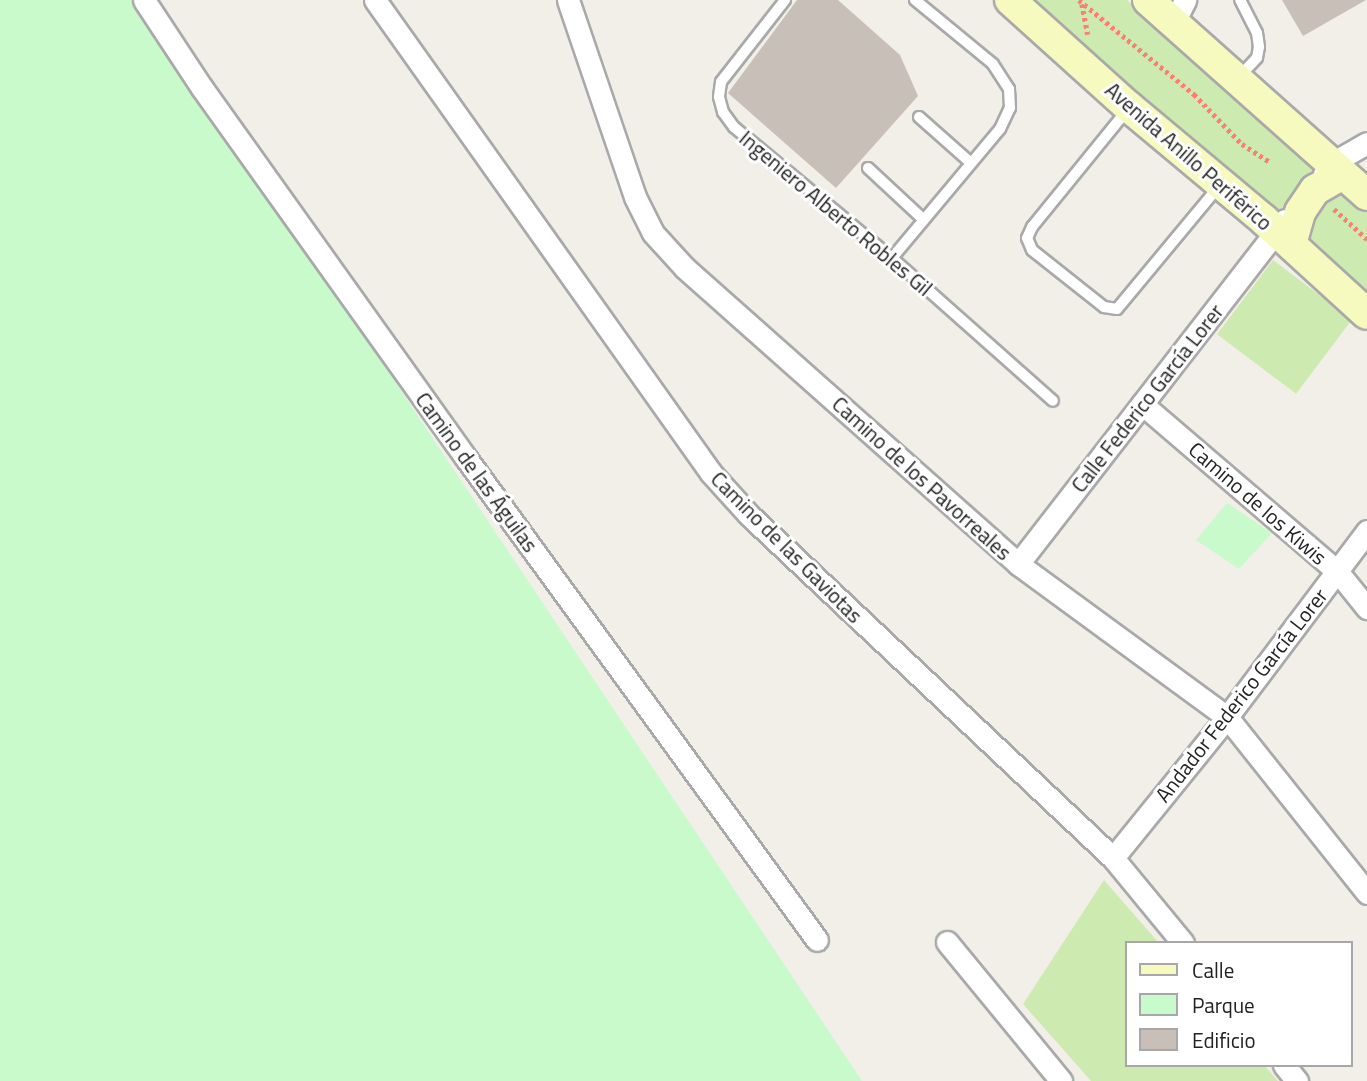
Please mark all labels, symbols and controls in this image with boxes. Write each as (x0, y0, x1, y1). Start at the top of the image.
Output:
street label: Avenida Anillo Periférico (1100, 77, 1278, 235)
street label: Ingeniero Alberto Robles Gil (735, 125, 937, 301)
street label: Calle Federico García Lorer (1066, 299, 1228, 497)
street label: Camino de las Águilas (411, 387, 543, 557)
street label: Camino de los Pavorreales (827, 391, 1017, 565)
street label: Camino de los Kiwis (1184, 436, 1332, 570)
street label: Camino de las Gaviotas (706, 466, 868, 628)
street label: Andador Federico García Lorer (1150, 583, 1332, 807)
legend (1126, 941, 1353, 1067)
text: Calle (1192, 954, 1234, 986)
text: Parque (1192, 989, 1255, 1021)
text: Edificio (1192, 1024, 1256, 1056)

